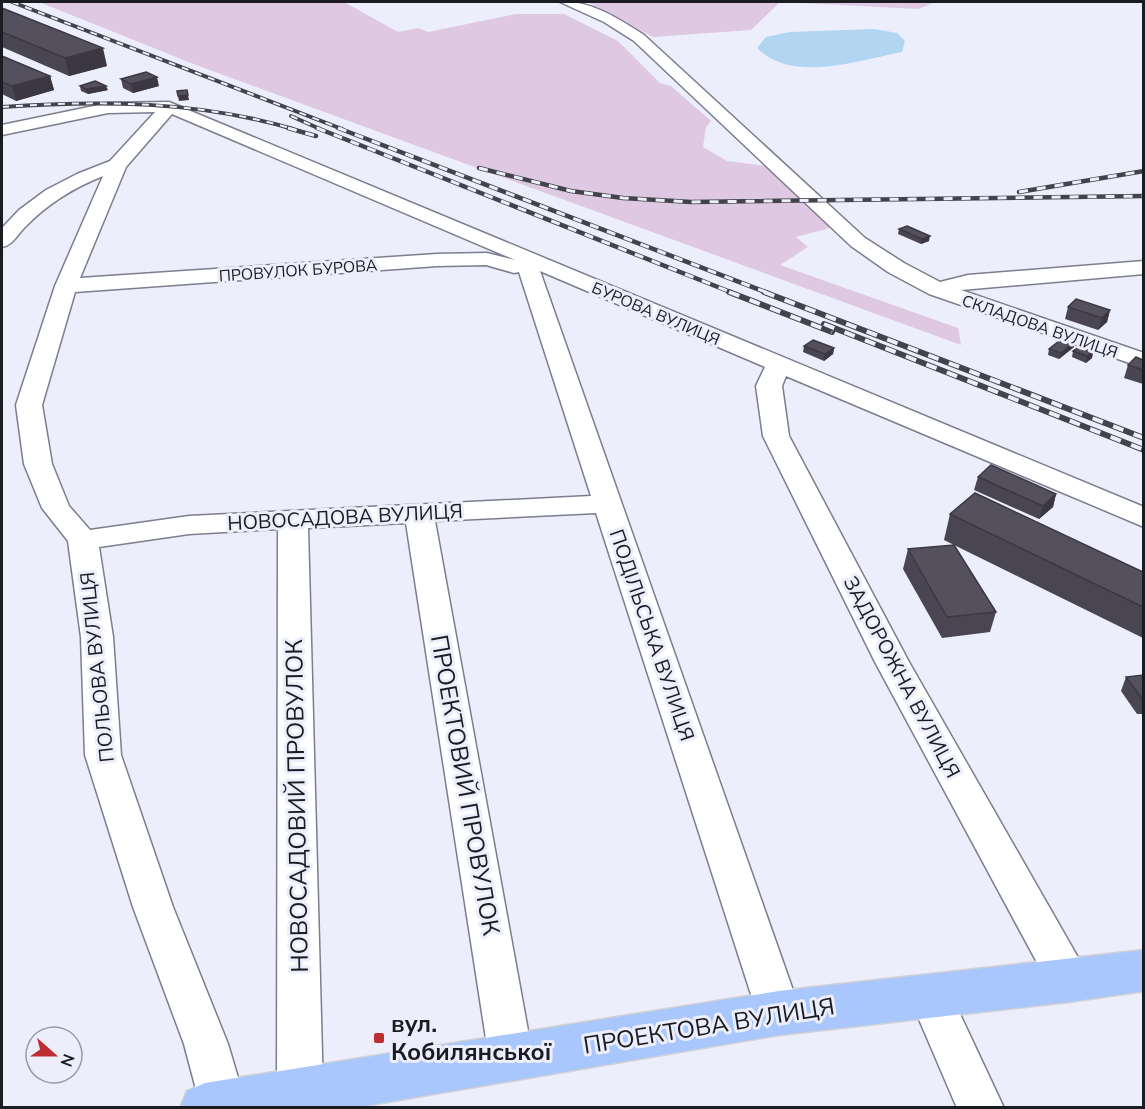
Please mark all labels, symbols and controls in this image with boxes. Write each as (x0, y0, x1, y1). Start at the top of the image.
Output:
street label: ПРОВУЛОК БУРОВА (218, 254, 378, 288)
street label: БУРОВА ВУЛИЦЯ (588, 277, 723, 351)
street label: СКЛАДОВА ВУЛИЦЯ (959, 290, 1121, 364)
street label: НОВОСАДОВА ВУЛИЦЯ (227, 498, 463, 537)
street label: ПОДІЛЬСЬКА ВУЛИЦЯ (603, 526, 700, 745)
street label: ПОЛЬОВА ВУЛИЦЯ (74, 570, 121, 764)
street label: ЗАДОРОЖНА ВУЛИЦЯ (837, 572, 966, 783)
street label: ПРОЕКТОВИЙ ПРОВУЛОК (423, 632, 507, 938)
street label: НОВОСАДОВИЙ ПРОВУЛОК (278, 638, 316, 973)
street label: ПРОЕКТОВА ВУЛИЦЯ (581, 990, 837, 1062)
place label: вул. Кобилянської (391, 1008, 552, 1068)
north arrow (24, 1025, 84, 1085)
marker: вул. Кобилянської (372, 1031, 386, 1045)
text: N (55, 1050, 79, 1070)

